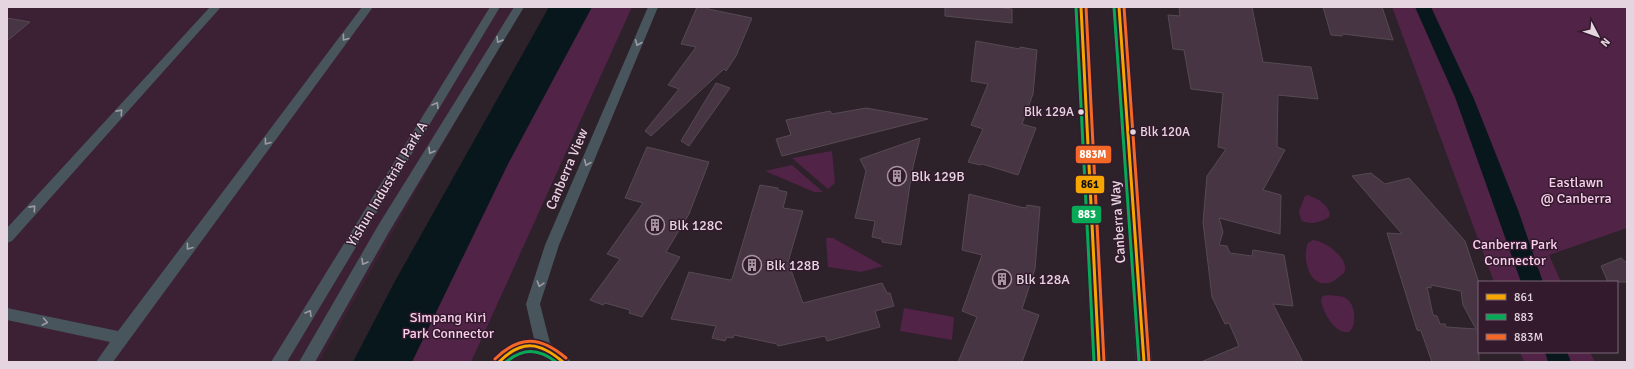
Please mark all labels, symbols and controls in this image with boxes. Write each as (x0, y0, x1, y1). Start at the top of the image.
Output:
north arrow (1578, 16, 1618, 56)
one-way arrow (342, 34, 349, 41)
text: N (1598, 35, 1613, 49)
one-way arrow (496, 36, 503, 43)
one-way arrow (634, 39, 642, 46)
one-way arrow (431, 102, 438, 109)
place label: Blk 129A (1024, 104, 1074, 120)
marker: Blk 129A (1076, 107, 1086, 117)
one-way arrow (116, 109, 123, 117)
street label: Yishun Industrial Park A (343, 118, 431, 250)
place label: Blk 120A (1140, 124, 1190, 140)
street label: Canberra View (542, 126, 592, 212)
marker: Blk 120A (1128, 127, 1138, 137)
one-way arrow (265, 138, 272, 145)
line badge: 883M (1075, 145, 1112, 164)
one-way arrow (428, 147, 435, 154)
text: 883M (1080, 148, 1107, 161)
one-way arrow (583, 159, 591, 166)
building icon: Blk 129B (886, 165, 908, 187)
place label: Blk 129B (911, 168, 965, 185)
park label: Eastlawn @ Canberra (1540, 174, 1612, 207)
line badge: 861 (1075, 175, 1105, 194)
text: 861 (1081, 178, 1099, 191)
street label: Canberra Way (1107, 180, 1129, 264)
one-way arrow (28, 205, 36, 213)
line badge: 883 (1071, 205, 1102, 224)
text: 883 (1078, 208, 1096, 221)
building icon: Blk 128C (644, 214, 666, 236)
place label: Blk 128C (669, 217, 723, 234)
park label: Canberra Park Connector (1473, 236, 1557, 269)
one-way arrow (187, 242, 194, 249)
building icon: Blk 128B (741, 254, 763, 276)
place label: Blk 128B (766, 257, 820, 274)
one-way arrow (362, 258, 369, 265)
building icon: Blk 128A (991, 268, 1013, 290)
place label: Blk 128A (1016, 271, 1070, 288)
one-way arrow (536, 280, 545, 287)
legend (1478, 281, 1618, 353)
text: 861 (1514, 290, 1533, 305)
park label: Simpang Kiri Park Connector (402, 309, 495, 342)
one-way arrow (304, 310, 311, 317)
text: 883 (1514, 310, 1533, 325)
one-way arrow (42, 317, 48, 326)
text: 883M (1514, 330, 1543, 345)

